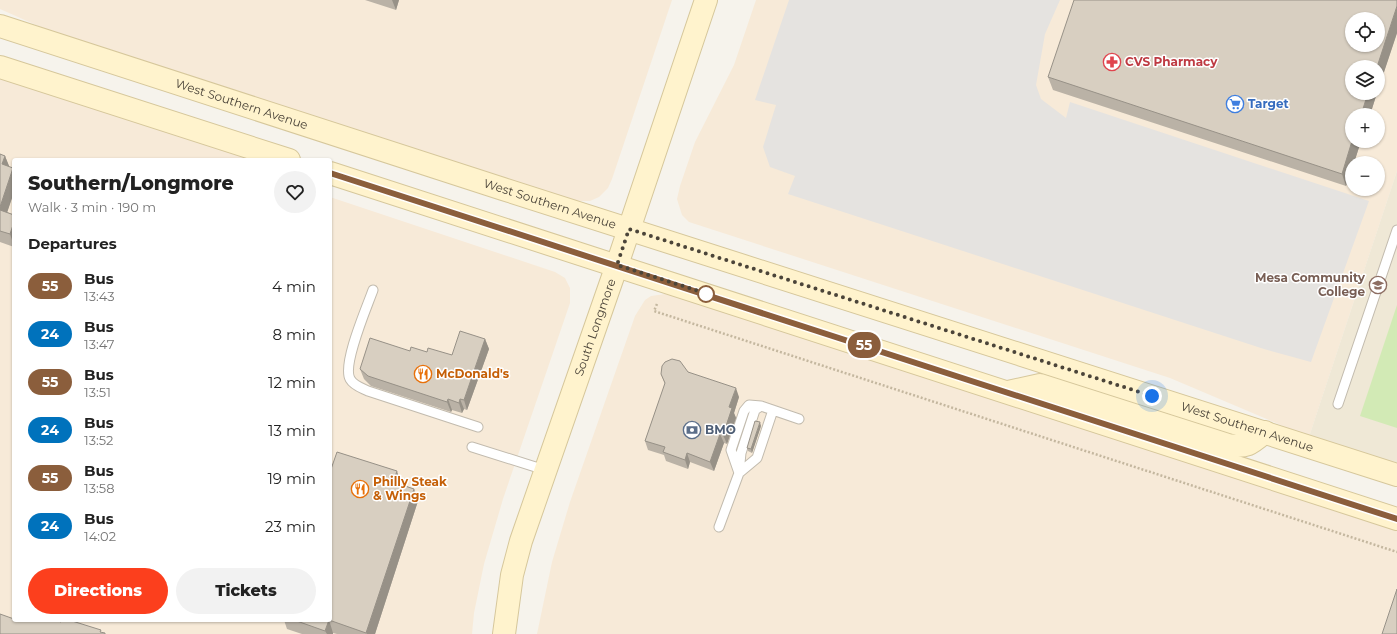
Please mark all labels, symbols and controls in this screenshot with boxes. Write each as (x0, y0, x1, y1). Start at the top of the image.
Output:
map controls (1345, 12, 1385, 196)
button: locate (1345, 12, 1385, 52)
pharmacy icon: CVS Pharmacy (1102, 52, 1122, 72)
place label: CVS Pharmacy (1125, 54, 1218, 69)
button: layers (1345, 60, 1385, 100)
street label: West Southern Avenue (174, 75, 310, 132)
supermarket icon: Target (1225, 94, 1245, 114)
place label: Target (1248, 96, 1290, 111)
button: + (1345, 108, 1385, 148)
button: − (1345, 156, 1385, 196)
button: heart (274, 171, 316, 213)
text: Southern/Longmore (28, 172, 234, 195)
street label: West Southern Avenue (482, 175, 618, 232)
text: Walk · 3 min · 190 m (28, 199, 156, 215)
text: Departures (28, 234, 117, 253)
text: Bus (84, 269, 114, 288)
place label: Mesa Community College (1255, 270, 1366, 299)
school or university icon: Mesa Community College (1368, 275, 1388, 295)
street label: South Longmore (571, 276, 619, 378)
text: 55 (42, 277, 58, 295)
text: 4 min (272, 277, 316, 296)
unlabelled marker (697, 285, 715, 303)
text: 13:43 (84, 288, 115, 304)
text: Bus (84, 317, 114, 336)
text: 24 (41, 325, 59, 343)
text: 8 min (272, 325, 316, 344)
line badge: 55 (846, 332, 882, 358)
text: 13:47 (84, 336, 114, 352)
text: 55 (856, 336, 872, 354)
restaurant icon: McDonald's (413, 364, 433, 384)
text: Bus (84, 365, 114, 384)
place label: McDonald's (436, 366, 510, 381)
text: 55 (42, 373, 58, 391)
text: 12 min (268, 373, 316, 392)
text: 13:51 (84, 384, 111, 400)
your location (1142, 386, 1162, 406)
street label: West Southern Avenue (1179, 398, 1315, 455)
text: Bus (84, 413, 114, 432)
bank icon: BMO (682, 420, 702, 440)
text: 24 (41, 421, 59, 439)
text: 13 min (268, 421, 316, 440)
place label: BMO (705, 422, 736, 437)
text: 13:52 (84, 432, 113, 448)
text: Bus (84, 461, 114, 480)
text: 55 (42, 469, 58, 487)
text: 19 min (267, 469, 316, 488)
place label: Philly Steak & Wings (373, 474, 447, 503)
restaurant icon: Philly Steak & Wings (350, 479, 370, 499)
text: 13:58 (84, 480, 114, 496)
text: Bus (84, 509, 114, 528)
text: 24 (41, 517, 59, 535)
text: 23 min (265, 517, 316, 536)
text: 14:02 (84, 528, 116, 544)
button: Directions (28, 568, 168, 614)
button: Tickets (176, 568, 316, 614)

